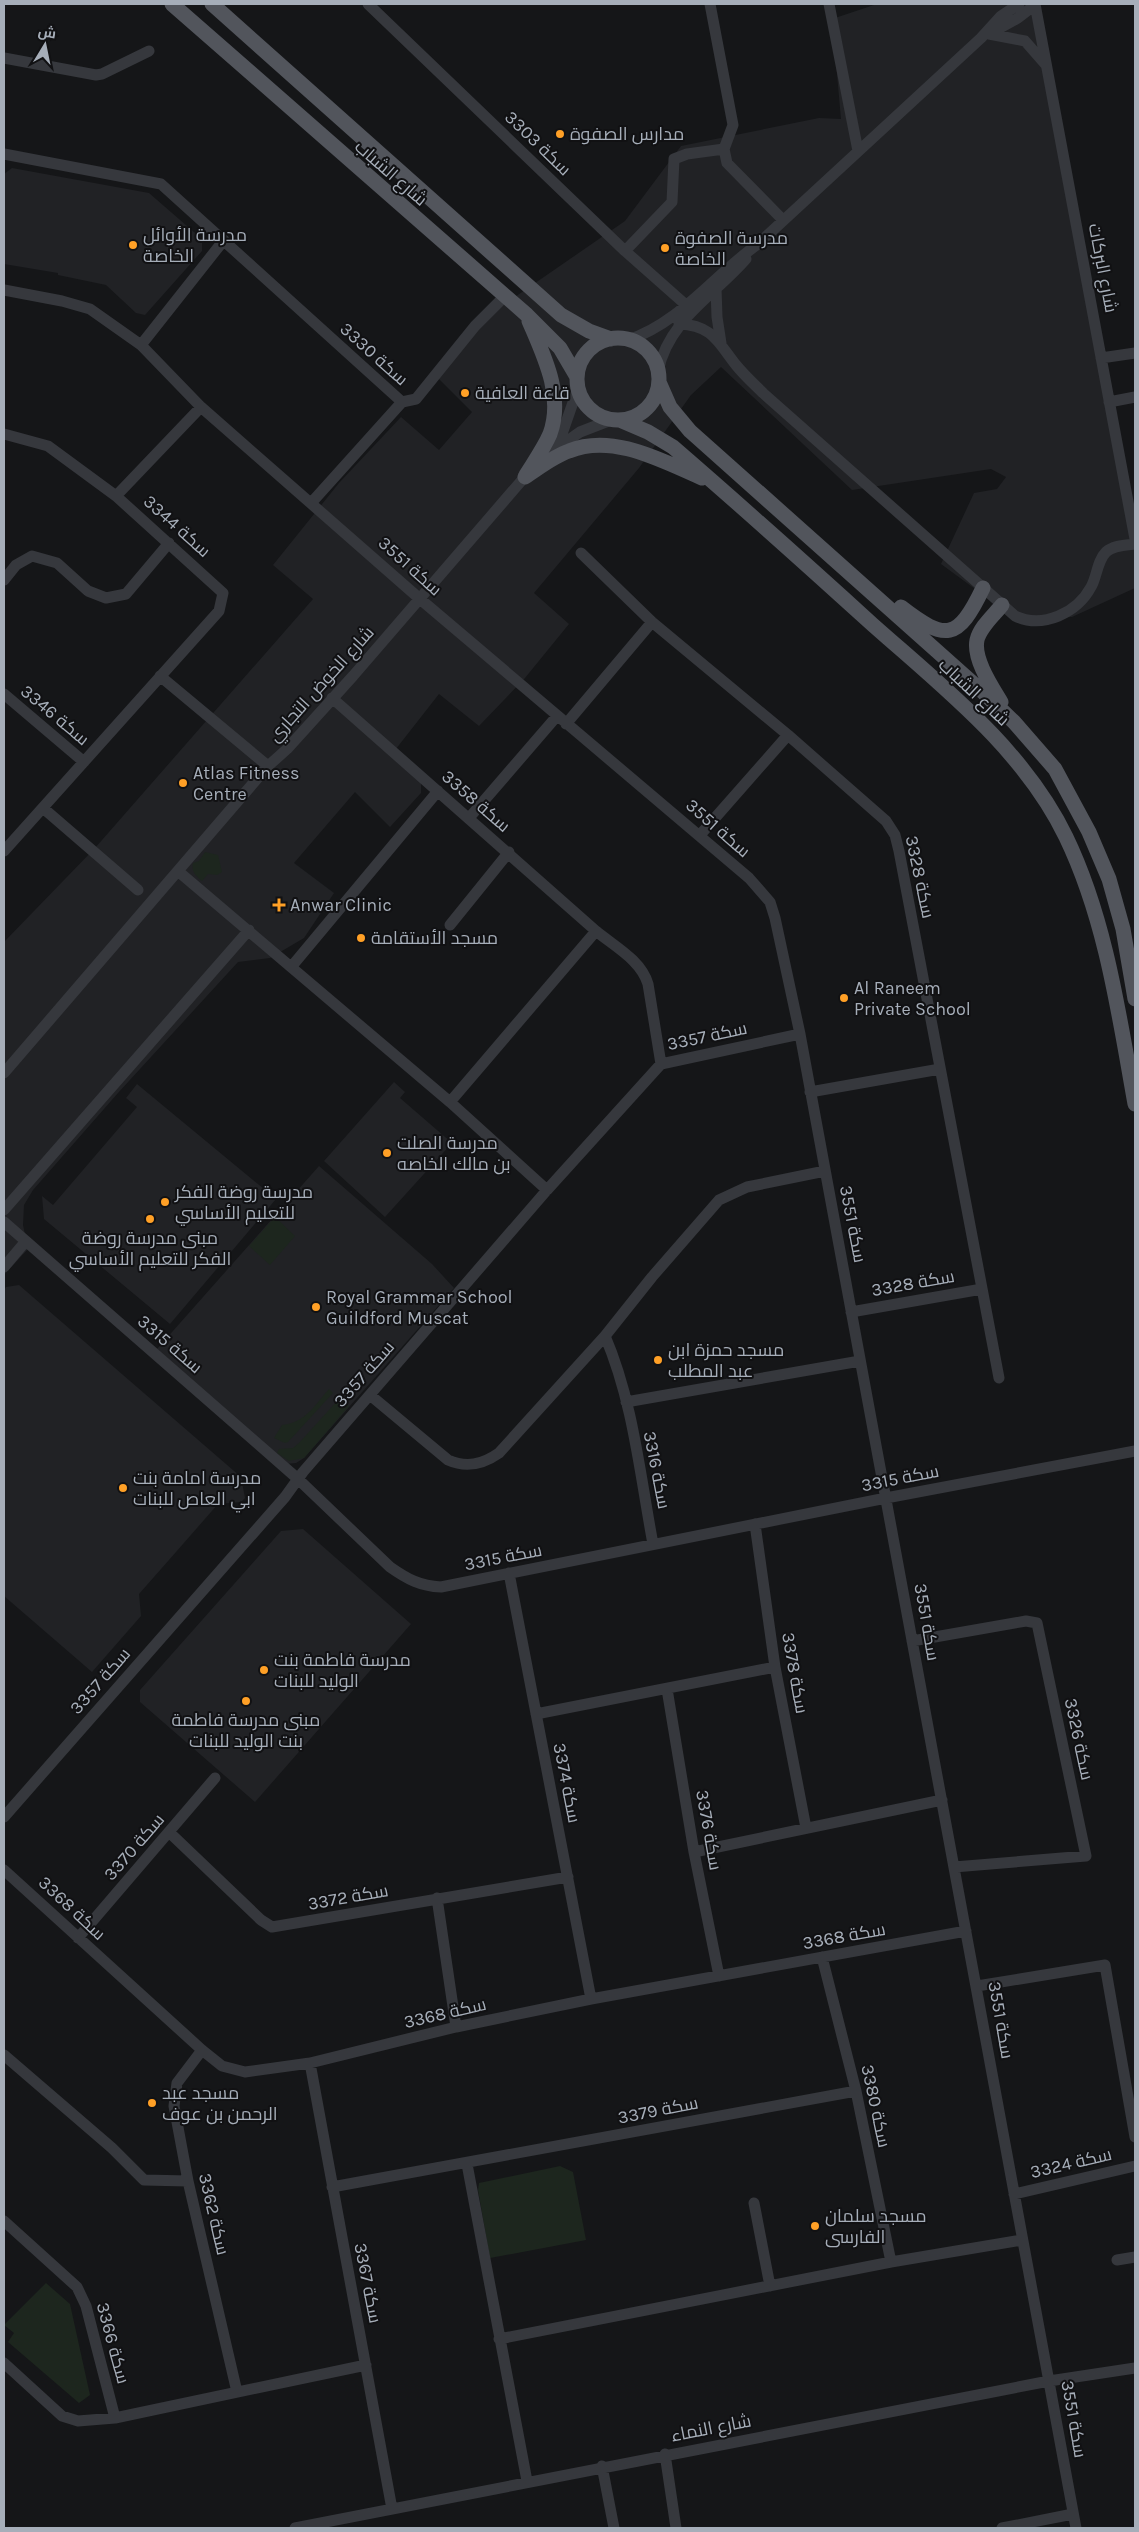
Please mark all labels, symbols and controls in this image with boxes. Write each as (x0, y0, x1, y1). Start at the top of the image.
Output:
north arrow (20, 20, 70, 70)
text: ش (37, 23, 58, 43)
street label: سكة 3303 (500, 106, 576, 180)
place label: مدارس الصفوة (570, 123, 684, 145)
marker: مدارس الصفوة (554, 128, 566, 140)
street label: شارع الشباب (349, 135, 432, 211)
street label: شارع البركات (1083, 222, 1122, 315)
place label: مدرسة الأوائل الخاصة (143, 224, 247, 267)
place label: مدرسة الصفوة الخاصة (675, 227, 788, 270)
marker: مدرسة الأوائل الخاصة (127, 239, 139, 251)
marker: مدرسة الصفوة الخاصة (659, 242, 671, 254)
street label: سكة 3330 (335, 318, 413, 390)
place label: قاعة العافية (475, 382, 570, 404)
marker: قاعة العافية (459, 387, 471, 399)
street label: سكة 3344 (139, 490, 215, 562)
street label: سكة 3551 (374, 532, 446, 600)
street label: شارع الخوض التجاري (263, 622, 381, 748)
street label: شارع الشباب (933, 654, 1014, 731)
street label: سكة 3346 (16, 680, 94, 750)
place label: Atlas Fitness Centre (193, 762, 299, 805)
street label: سكة 3358 (437, 765, 515, 837)
marker: Atlas Fitness Centre (177, 777, 189, 789)
street label: سكة 3551 (681, 794, 755, 862)
street label: سكة 3328 (900, 834, 940, 920)
place label: Anwar Clinic (290, 894, 392, 916)
marker: Anwar Clinic (272, 898, 286, 912)
place label: مسجد الأستقامة (371, 927, 498, 949)
marker: مسجد الأستقامة (355, 932, 367, 944)
place label: Al Raneem Private School (854, 977, 971, 1020)
marker: Al Raneem Private School (838, 992, 850, 1004)
street label: سكة 3357 (665, 1017, 749, 1055)
place label: مدرسة الصلت بن مالك الخاصه (397, 1132, 511, 1175)
marker: مدرسة الصلت بن مالك الخاصه (381, 1147, 393, 1159)
place label: مدرسة روضة الفكر للتعليم الأساسي (174, 1181, 313, 1226)
street label: سكة 3551 (835, 1183, 871, 1265)
marker: مدرسة روضة الفكر للتعليم الأساسي (159, 1196, 171, 1208)
marker: مبنى مدرسة روضة الفكر للتعليم الأساسي (144, 1213, 156, 1225)
place label: مبنى مدرسة روضة الفكر للتعليم الأساسي (69, 1227, 231, 1272)
street label: سكة 3328 (870, 1265, 956, 1301)
place label: Royal Grammar School Guildford Muscat (326, 1286, 513, 1329)
marker: Royal Grammar School Guildford Muscat (310, 1301, 322, 1313)
street label: سكة 3315 (133, 1310, 207, 1378)
street label: سكة 3357 (329, 1336, 399, 1412)
place label: مسجد حمزة ابن عبد المطلب (668, 1339, 784, 1382)
marker: مسجد حمزة ابن عبد المطلب (652, 1354, 664, 1366)
street label: سكة 3316 (639, 1429, 675, 1511)
street label: سكة 3315 (859, 1460, 941, 1496)
place label: مدرسة امامة بنت ابي العاص للبنات (133, 1467, 261, 1513)
marker: مدرسة امامة بنت ابي العاص للبنات (117, 1482, 129, 1494)
street label: سكة 3315 (462, 1539, 544, 1575)
street label: سكة 3551 (909, 1582, 945, 1662)
street label: سكة 3378 (777, 1631, 813, 1715)
street label: سكة 3357 (65, 1643, 135, 1719)
place label: مدرسة فاطمة بنت الوليد للبنات (274, 1649, 411, 1692)
marker: مدرسة فاطمة بنت الوليد للبنات (258, 1664, 270, 1676)
marker: مبنى مدرسة فاطمة بنت الوليد للبنات (240, 1695, 252, 1707)
street label: سكة 3326 (1060, 1696, 1098, 1782)
place label: مبنى مدرسة فاطمة بنت الوليد للبنات (172, 1709, 320, 1752)
street label: سكة 3374 (548, 1741, 586, 1825)
street label: سكة 3376 (691, 1788, 727, 1872)
street label: سكة 3370 (99, 1809, 169, 1885)
street label: سكة 3368 (34, 1871, 110, 1945)
street label: سكة 3372 (306, 1879, 390, 1915)
street label: سكة 3368 (801, 1918, 887, 1954)
street label: سكة 3551 (983, 1980, 1019, 2060)
street label: سكة 3368 (402, 1993, 488, 2033)
street label: سكة 3380 (856, 2062, 896, 2150)
place label: مسجد عبد الرحمن بن عوف (162, 2082, 278, 2125)
street label: سكة 3379 (616, 2091, 700, 2129)
marker: مسجد عبد الرحمن بن عوف (146, 2097, 158, 2109)
street label: سكة 3324 (1028, 2143, 1114, 2183)
street label: سكة 3362 (194, 2171, 234, 2257)
place label: مسجد سلمان الفارسى (825, 2205, 927, 2248)
marker: مسجد سلمان الفارسى (809, 2220, 821, 2232)
street label: سكة 3367 (349, 2241, 387, 2325)
street label: سكة 3366 (92, 2300, 134, 2386)
street label: سكة 3551 (1056, 2379, 1092, 2459)
street label: شارع النماء (669, 2409, 753, 2448)

